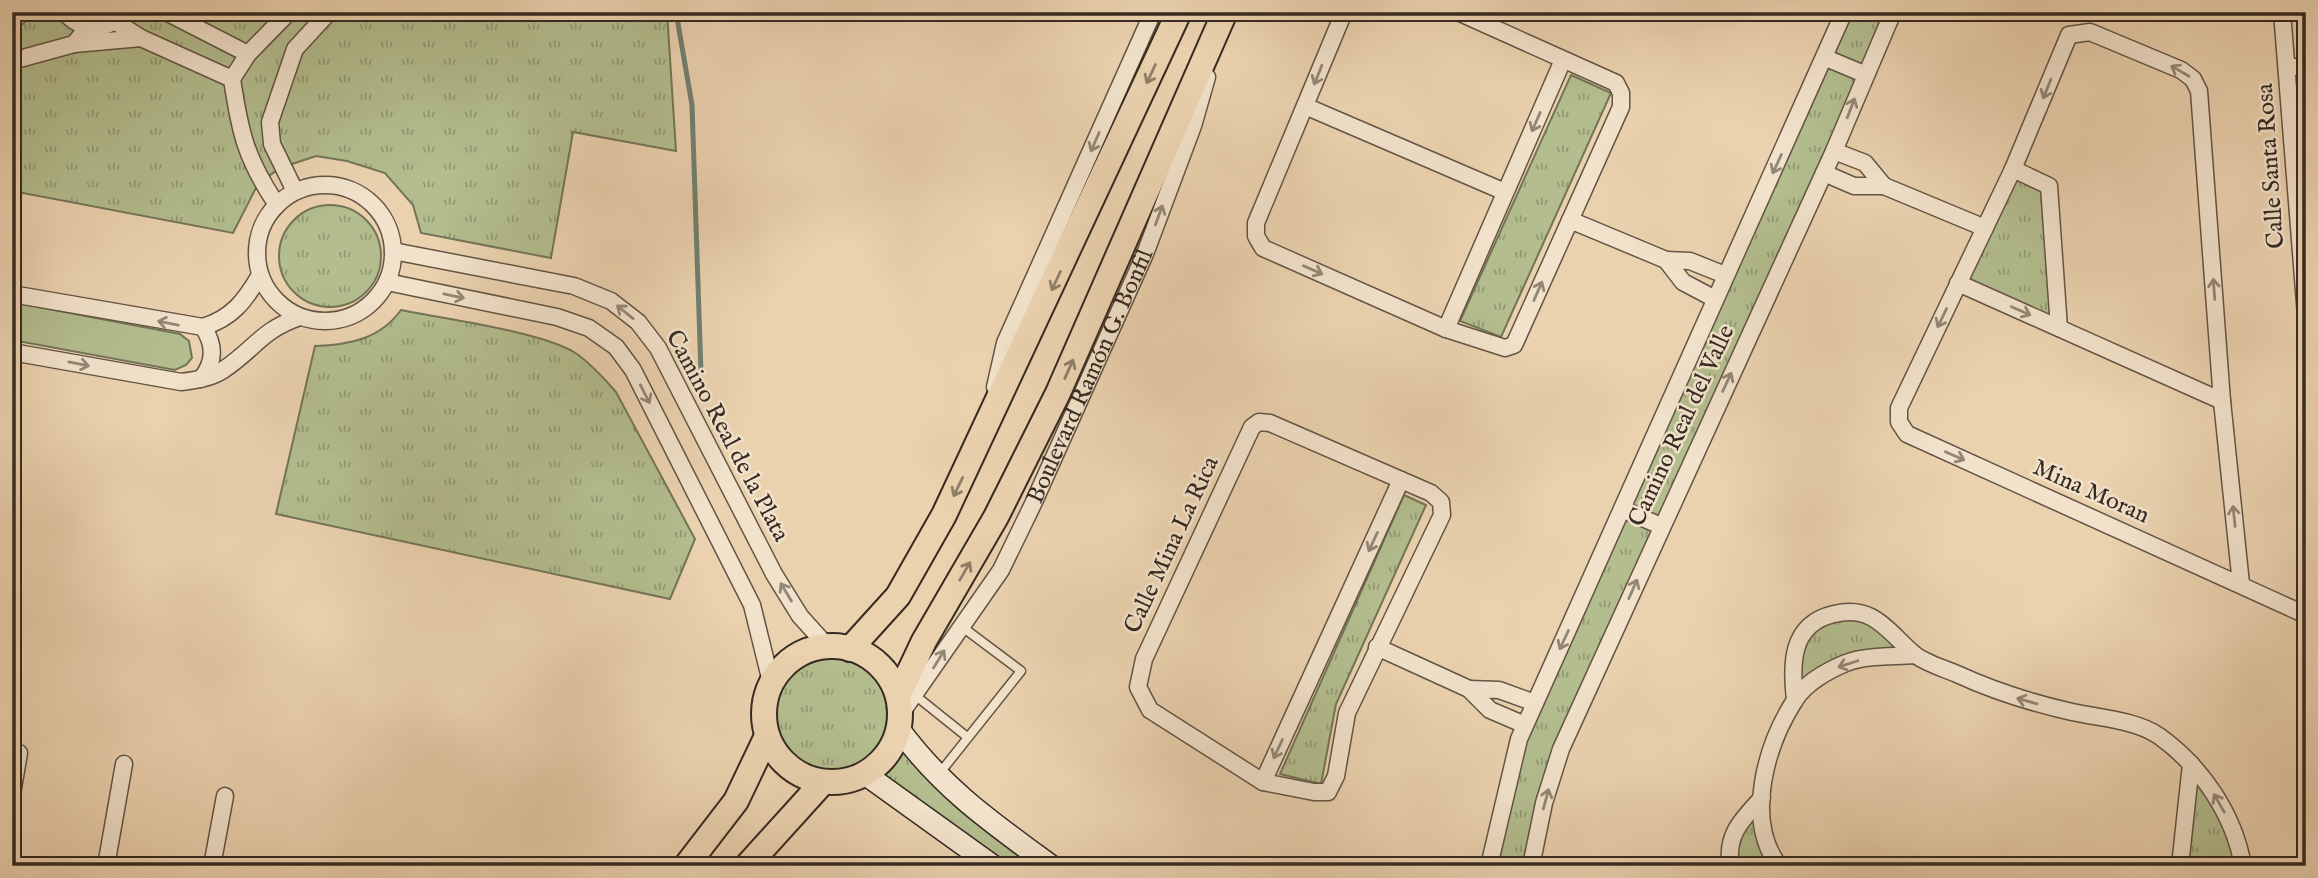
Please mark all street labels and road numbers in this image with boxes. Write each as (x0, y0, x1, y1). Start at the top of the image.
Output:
street label: Calle Santa Rosa (2250, 82, 2292, 250)
street label: Boulevard Ramón G. Bonfil (1020, 245, 1161, 508)
street label: Camino Real del Valle (1622, 320, 1742, 532)
street label: Camino Real de la Plata (658, 325, 796, 548)
street label: Calle Mina La Rica (1117, 451, 1227, 639)
street label: Mina Moran (2028, 453, 2154, 532)

